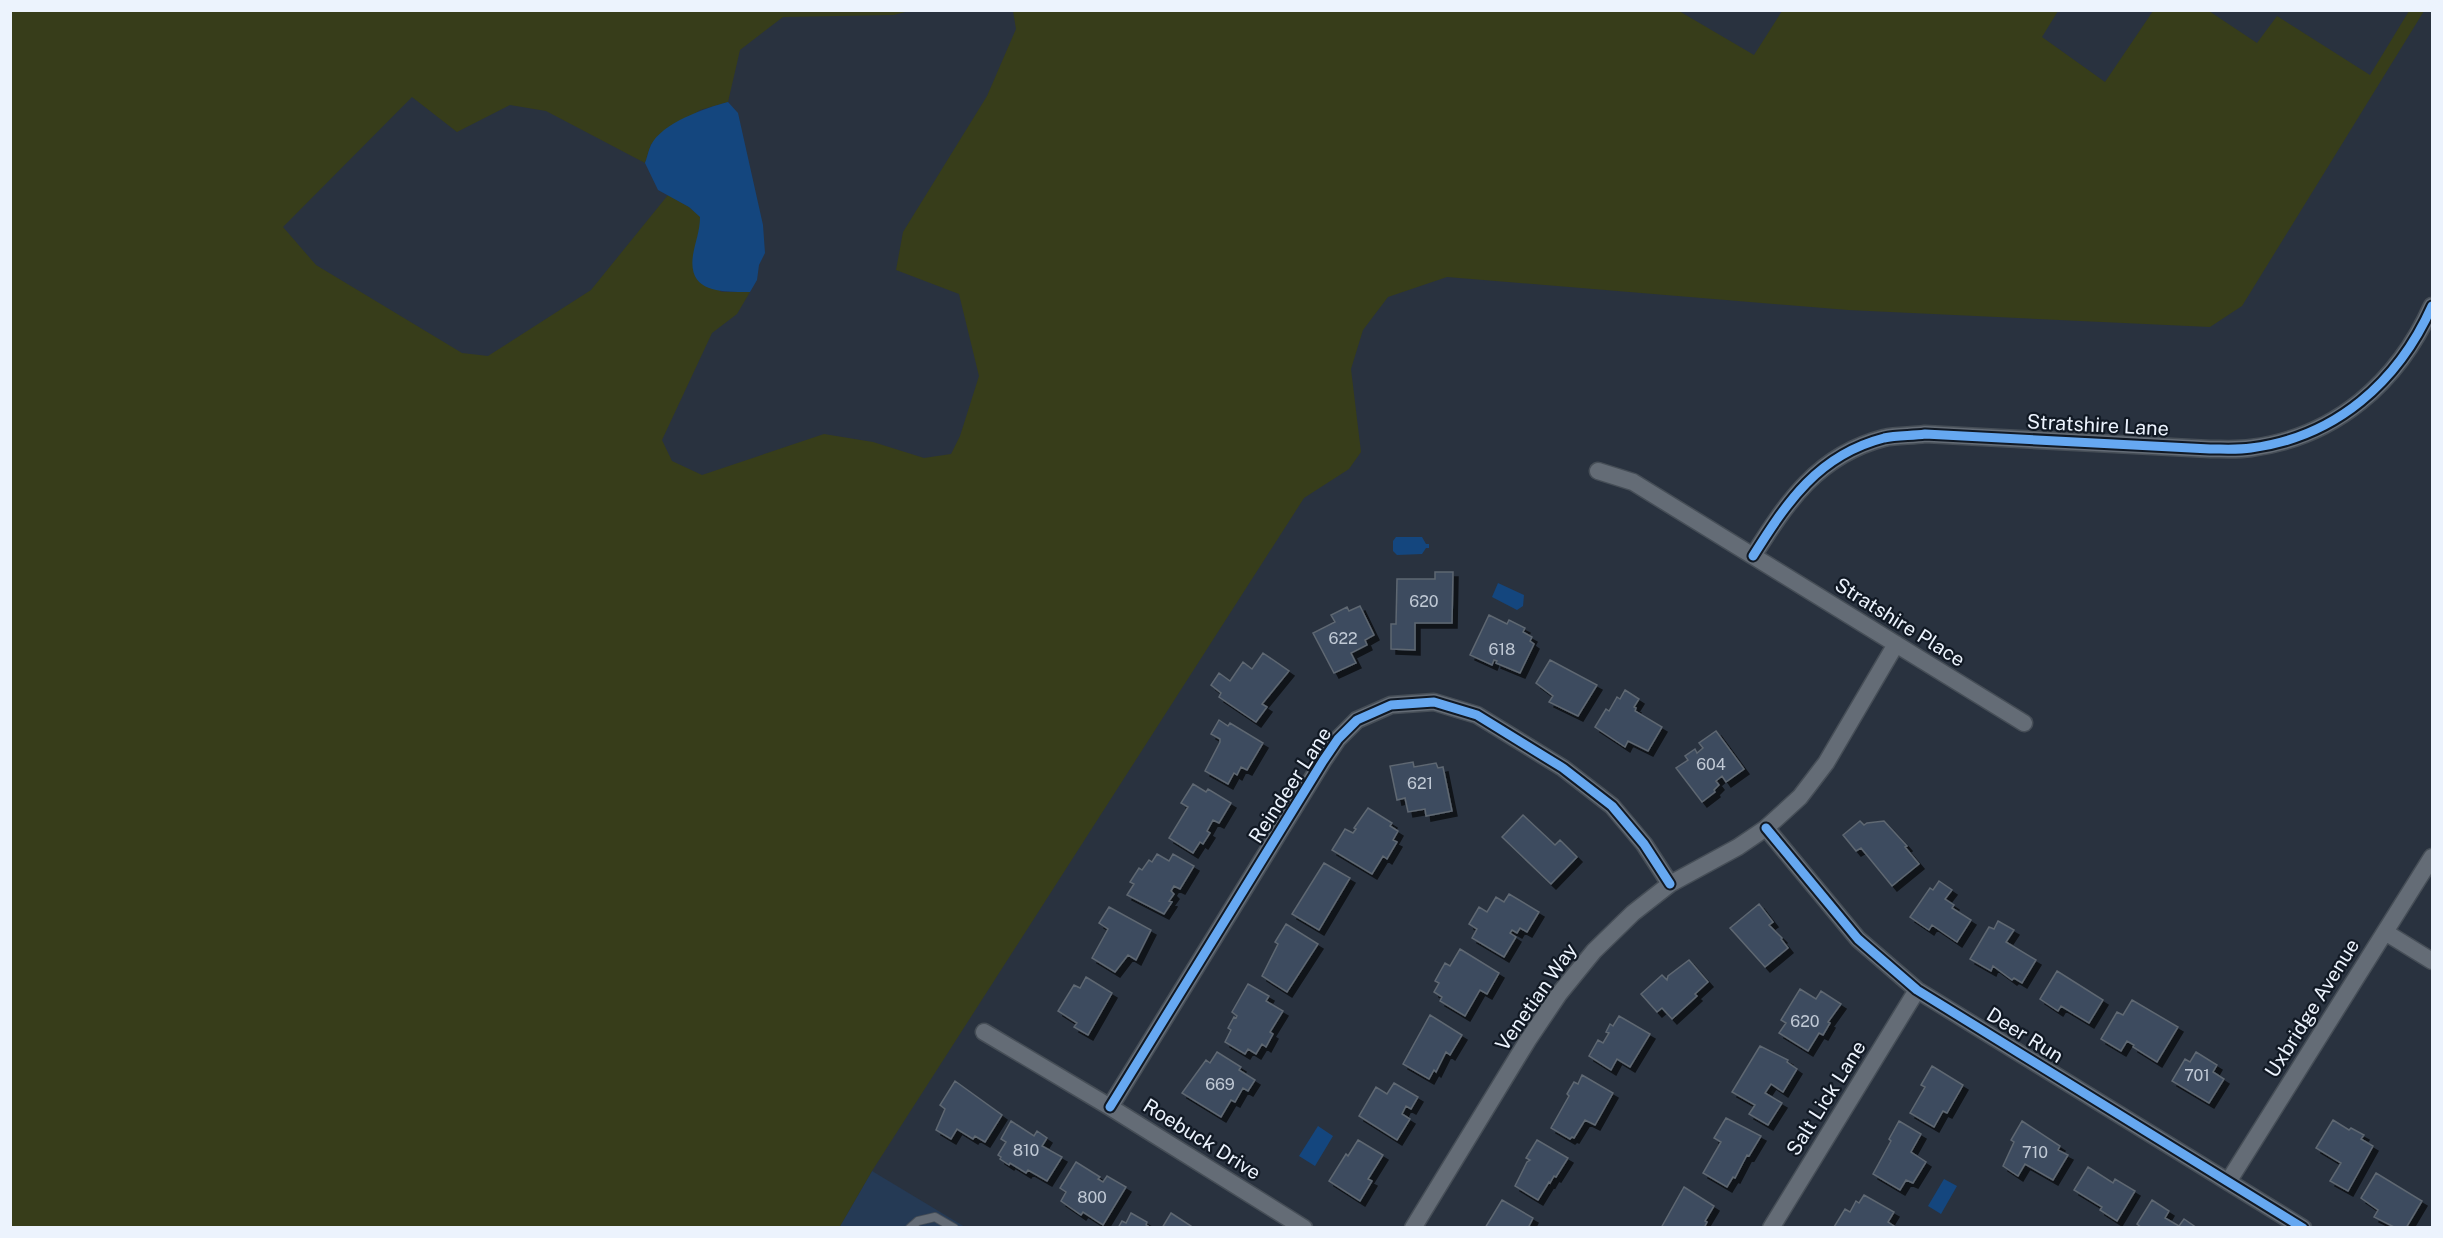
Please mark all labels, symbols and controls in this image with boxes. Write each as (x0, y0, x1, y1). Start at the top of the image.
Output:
street label: Stratshire Lane (2026, 409, 2170, 441)
street label: Stratshire Place (1830, 572, 1970, 672)
house number: 620 (1409, 592, 1439, 611)
house number: 622 (1328, 629, 1358, 648)
house number: 618 (1489, 640, 1515, 659)
street label: Reindeer Lane (1244, 722, 1336, 848)
house number: 604 (1696, 755, 1726, 774)
house number: 621 (1407, 774, 1433, 793)
street label: Uxbridge Avenue (2260, 934, 2364, 1082)
street label: Venetian Way (1490, 938, 1582, 1055)
street label: Deer Run (1982, 1002, 2068, 1068)
house number: 620 (1790, 1012, 1820, 1031)
street label: Salt Lick Lane (1781, 1036, 1871, 1160)
house number: 701 (2184, 1066, 2210, 1085)
house number: 669 (1205, 1075, 1235, 1094)
street label: Roebuck Drive (1139, 1093, 1265, 1185)
house number: 810 (1013, 1141, 1040, 1160)
house number: 710 (2022, 1143, 2048, 1162)
house number: 800 (1077, 1188, 1107, 1207)

